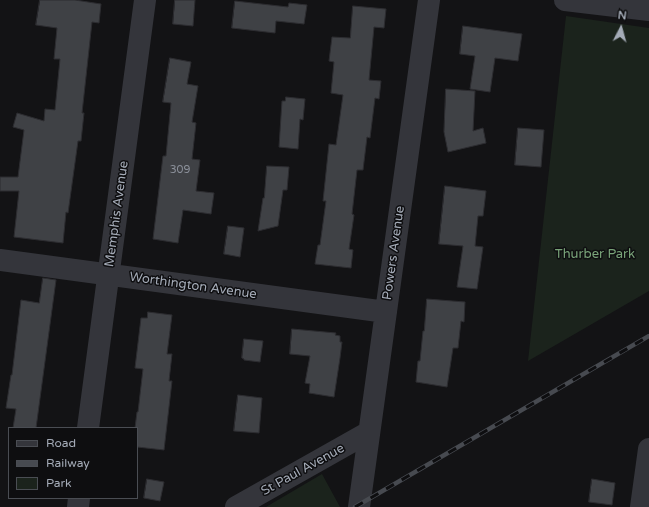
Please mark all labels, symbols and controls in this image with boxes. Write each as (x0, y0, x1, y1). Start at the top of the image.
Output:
north arrow (601, 8, 641, 48)
text: N (617, 9, 627, 22)
street label: Memphis Avenue (102, 160, 132, 268)
house number: 309 (170, 163, 190, 177)
street label: Powers Avenue (380, 205, 408, 301)
park label: Thurber Park (555, 247, 635, 263)
street label: Worthington Avenue (128, 269, 258, 303)
legend (8, 427, 138, 499)
text: Road (46, 436, 76, 450)
street label: St Paul Avenue (259, 441, 347, 499)
text: Railway (46, 456, 90, 470)
text: Park (46, 476, 72, 490)

